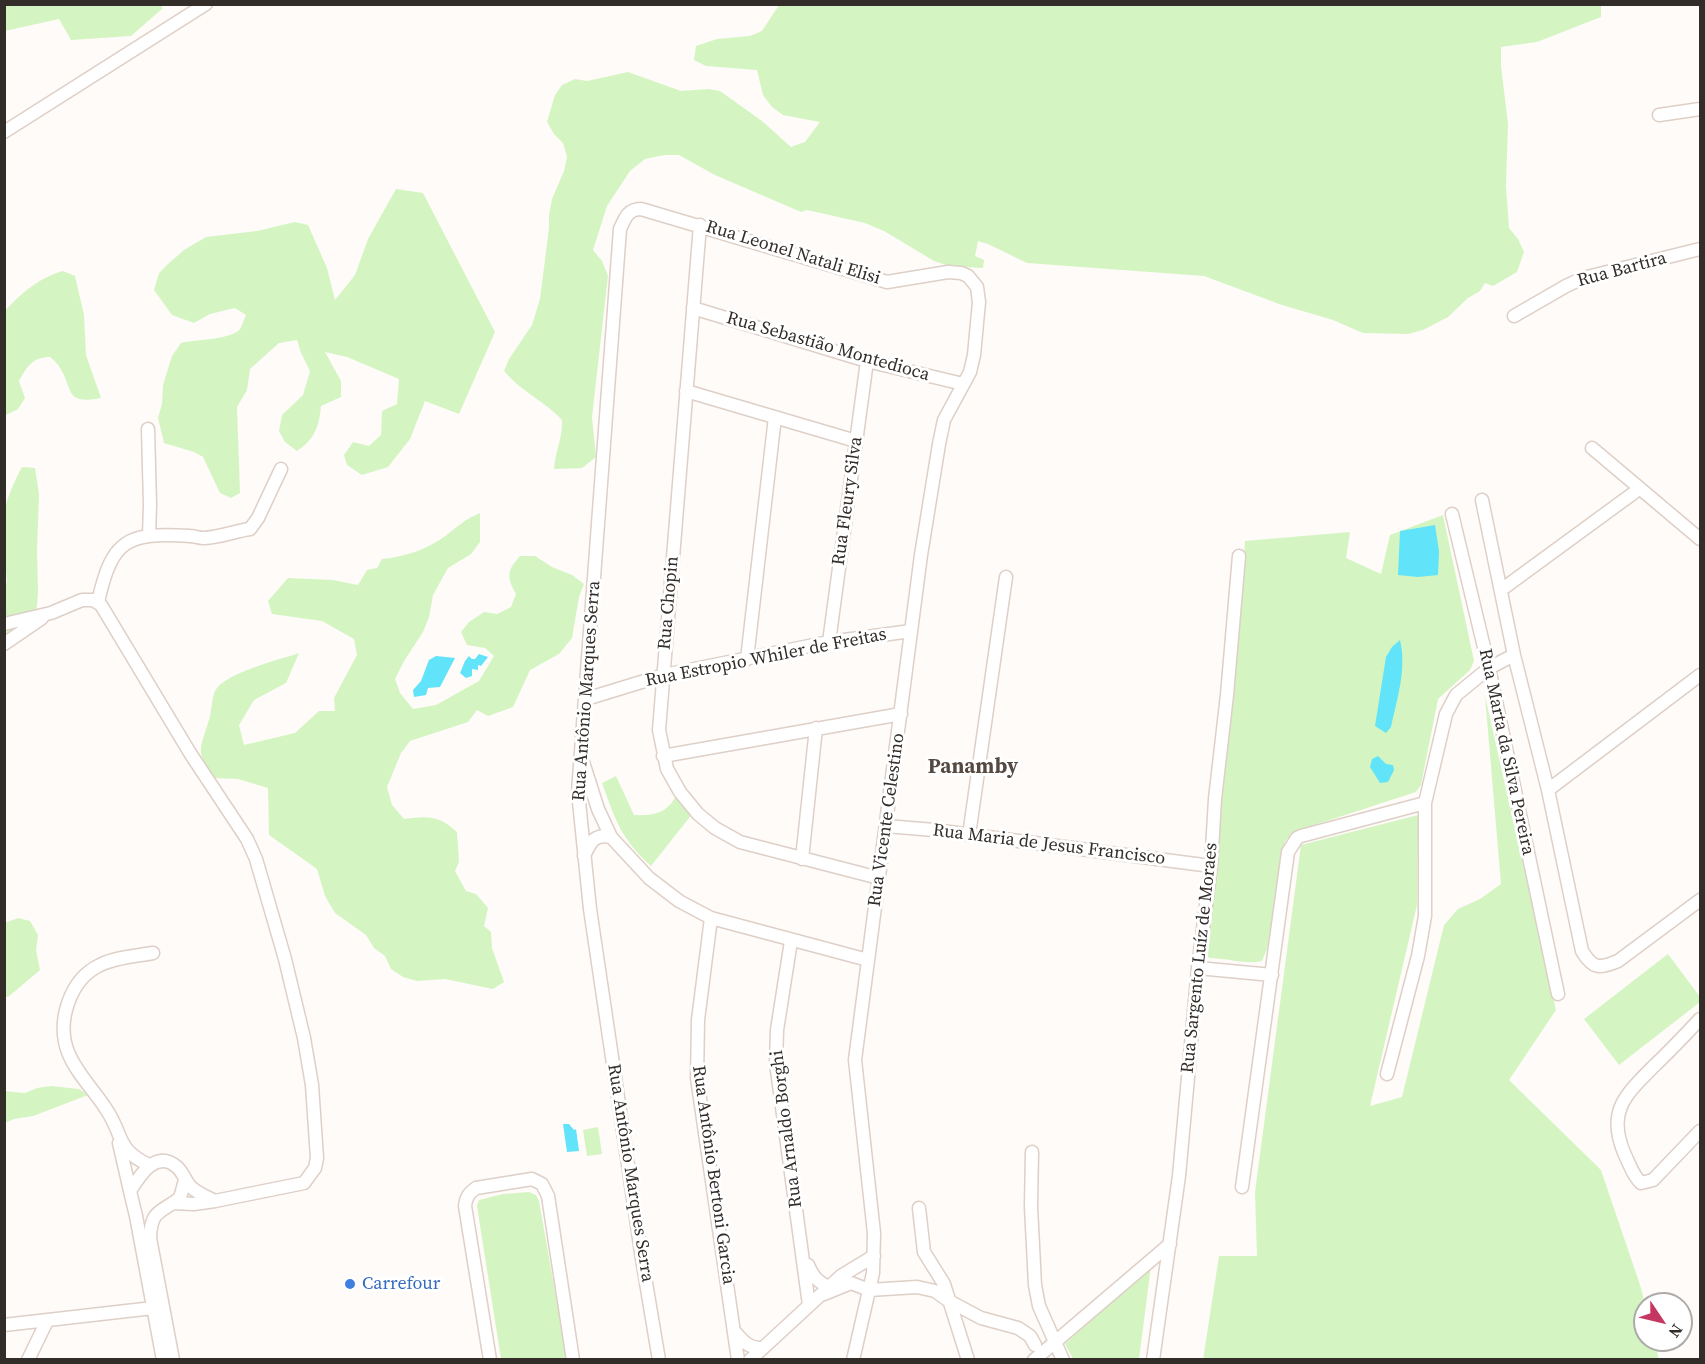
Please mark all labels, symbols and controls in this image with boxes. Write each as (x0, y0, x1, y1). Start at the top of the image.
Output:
street label: Rua Leonel Natali Elisi (703, 216, 883, 290)
street label: Rua Bartira (1575, 248, 1669, 292)
street label: Rua Sebastião Montedioca (724, 308, 932, 386)
street label: Rua Fleury Silva (828, 435, 868, 567)
street label: Rua Chopin (654, 555, 684, 651)
street label: Rua Antônio Marques Serra (569, 580, 605, 802)
street label: Rua Estropio Whiler de Freitas (644, 624, 888, 692)
street label: Rua Marta da Silva Pereira (1474, 647, 1538, 857)
street label: Rua Vicente Celestino (864, 732, 910, 908)
district label: Panamby (928, 755, 1018, 781)
street label: Rua Maria de Jesus Francisco (931, 820, 1167, 870)
street label: Rua Sargento Luíz de Moraes (1177, 842, 1223, 1074)
street label: Rua Arnaldo Borghi (767, 1049, 807, 1209)
street label: Rua Antônio Marques Serra (602, 1062, 658, 1284)
street label: Rua Antônio Bertoni Garcia (687, 1064, 739, 1286)
place label: Carrefour (362, 1273, 440, 1295)
marker: Carrefour (343, 1277, 357, 1291)
north arrow (1633, 1292, 1693, 1352)
text: N (1664, 1320, 1688, 1342)

